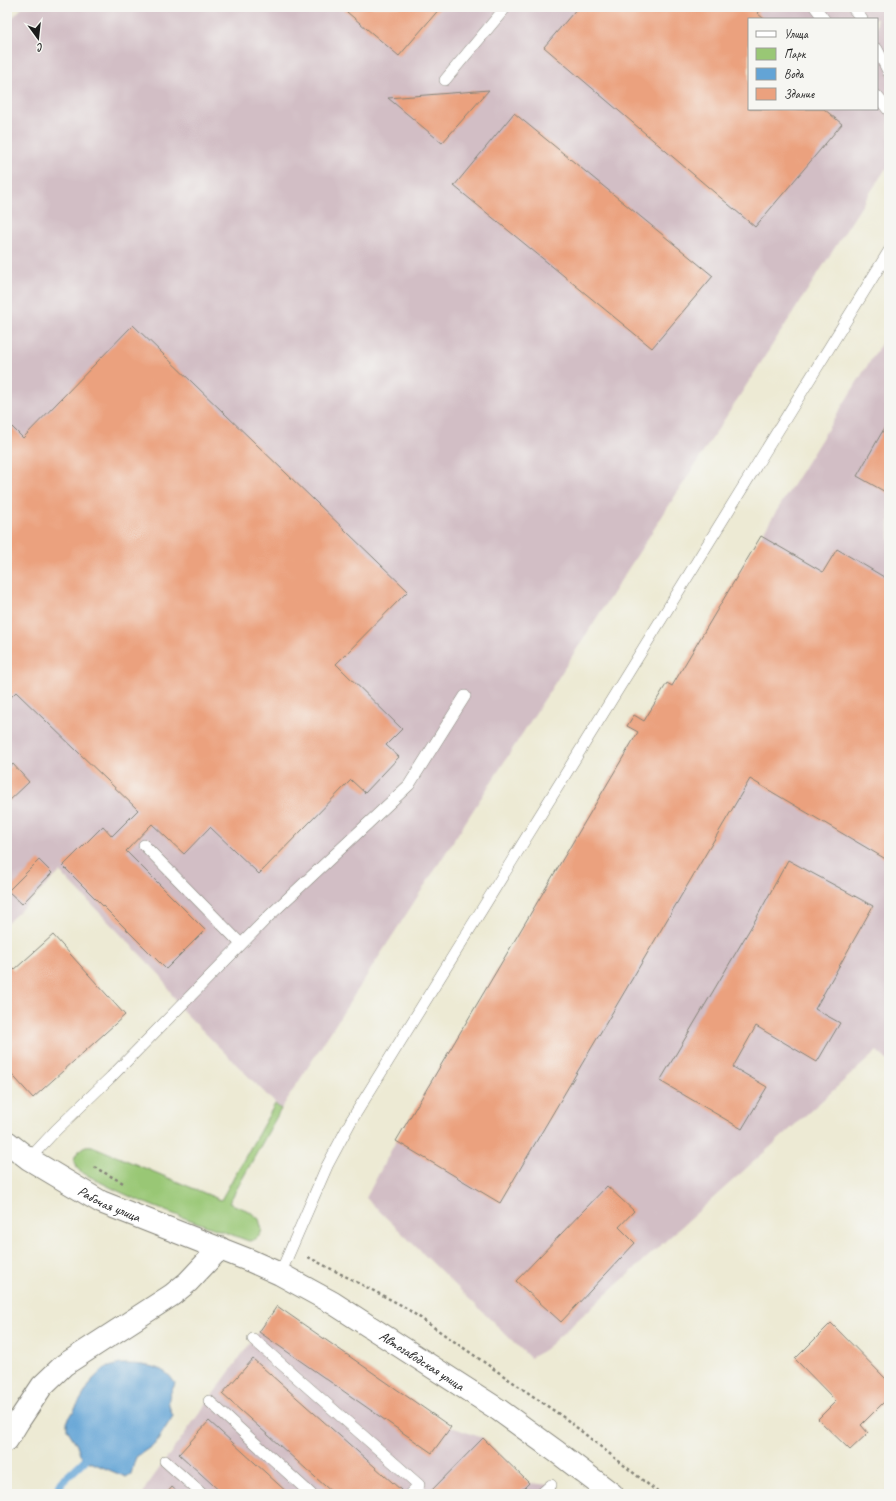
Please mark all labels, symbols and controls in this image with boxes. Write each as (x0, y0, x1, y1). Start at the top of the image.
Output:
north arrow (18, 18, 58, 58)
legend (748, 18, 878, 110)
text: Улица (784, 26, 809, 42)
text: С (35, 40, 45, 56)
text: Парк (784, 46, 807, 62)
text: Вода (784, 66, 805, 82)
text: Здание (784, 86, 815, 102)
street label: Рабочая улица (75, 1182, 144, 1226)
street label: Автозаводская улица (376, 1327, 469, 1395)

